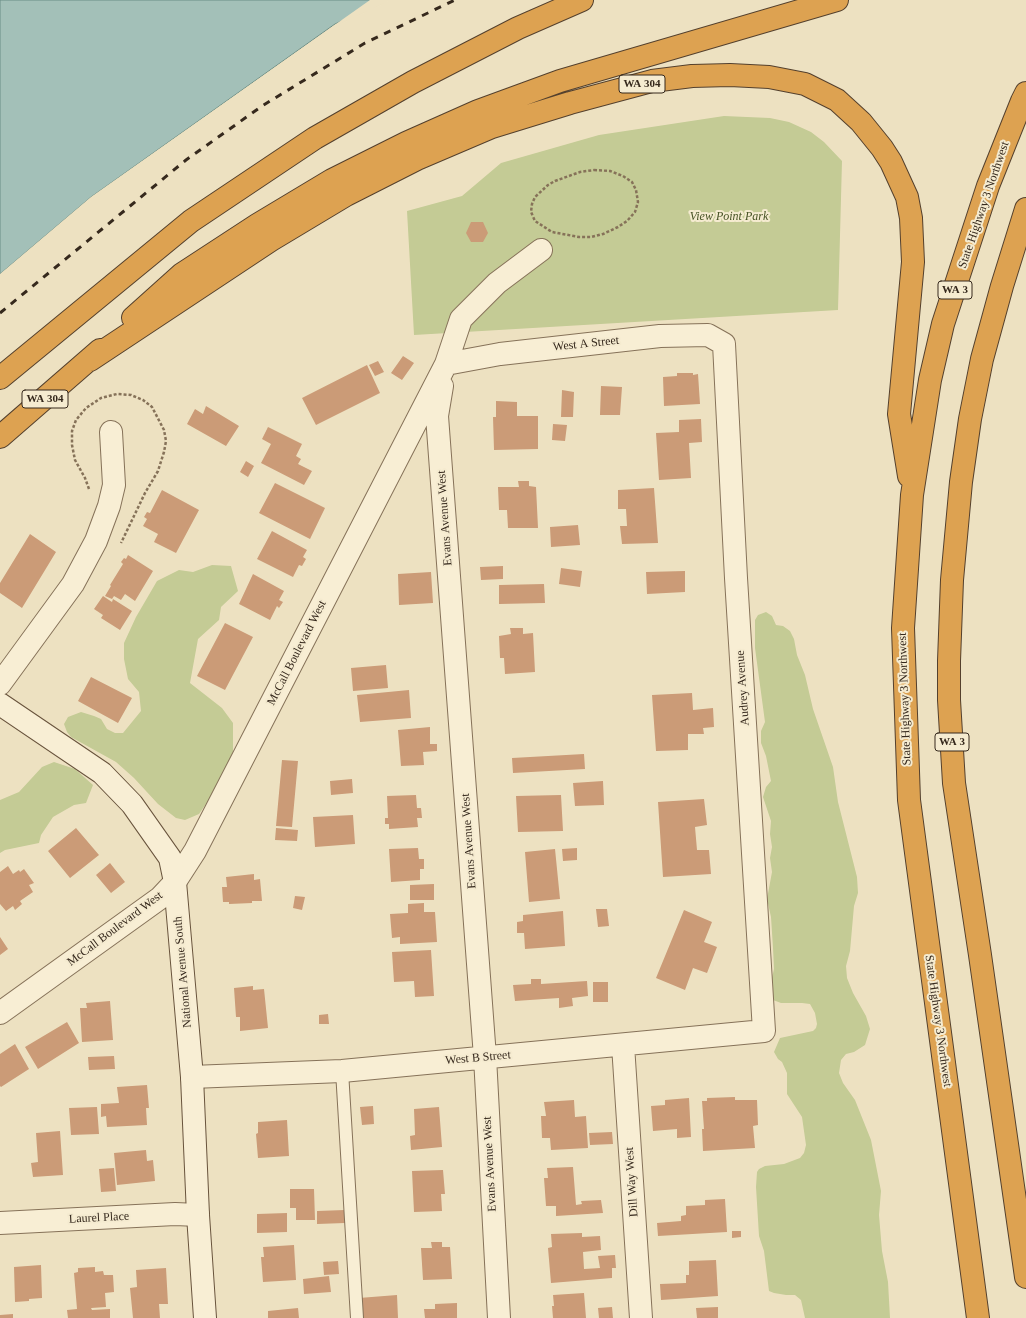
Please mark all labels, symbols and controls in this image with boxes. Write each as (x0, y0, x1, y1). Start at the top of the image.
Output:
road number: WA 304 (619, 75, 665, 93)
street label: State Highway 3 Northwest (956, 140, 1012, 270)
park label: View Point Park (690, 210, 768, 224)
road number: WA 3 (938, 281, 972, 299)
street label: West A Street (552, 333, 620, 355)
road number: WA 304 (22, 390, 68, 408)
street label: Evans Avenue West (434, 470, 456, 566)
street label: McCall Boulevard West (264, 598, 330, 708)
street label: State Highway 3 Northwest (895, 632, 915, 766)
street label: Audrey Avenue (733, 650, 753, 726)
road number: WA 3 (935, 733, 969, 751)
street label: Evans Avenue West (458, 793, 480, 889)
street label: McCall Boulevard West (64, 888, 166, 970)
street label: National Avenue South (171, 916, 195, 1028)
street label: State Highway 3 Northwest (922, 954, 954, 1088)
street label: West B Street (445, 1048, 511, 1068)
street label: Evans Avenue West (480, 1116, 500, 1212)
street label: Dill Way West (622, 1147, 642, 1217)
street label: Laurel Place (69, 1209, 129, 1227)

